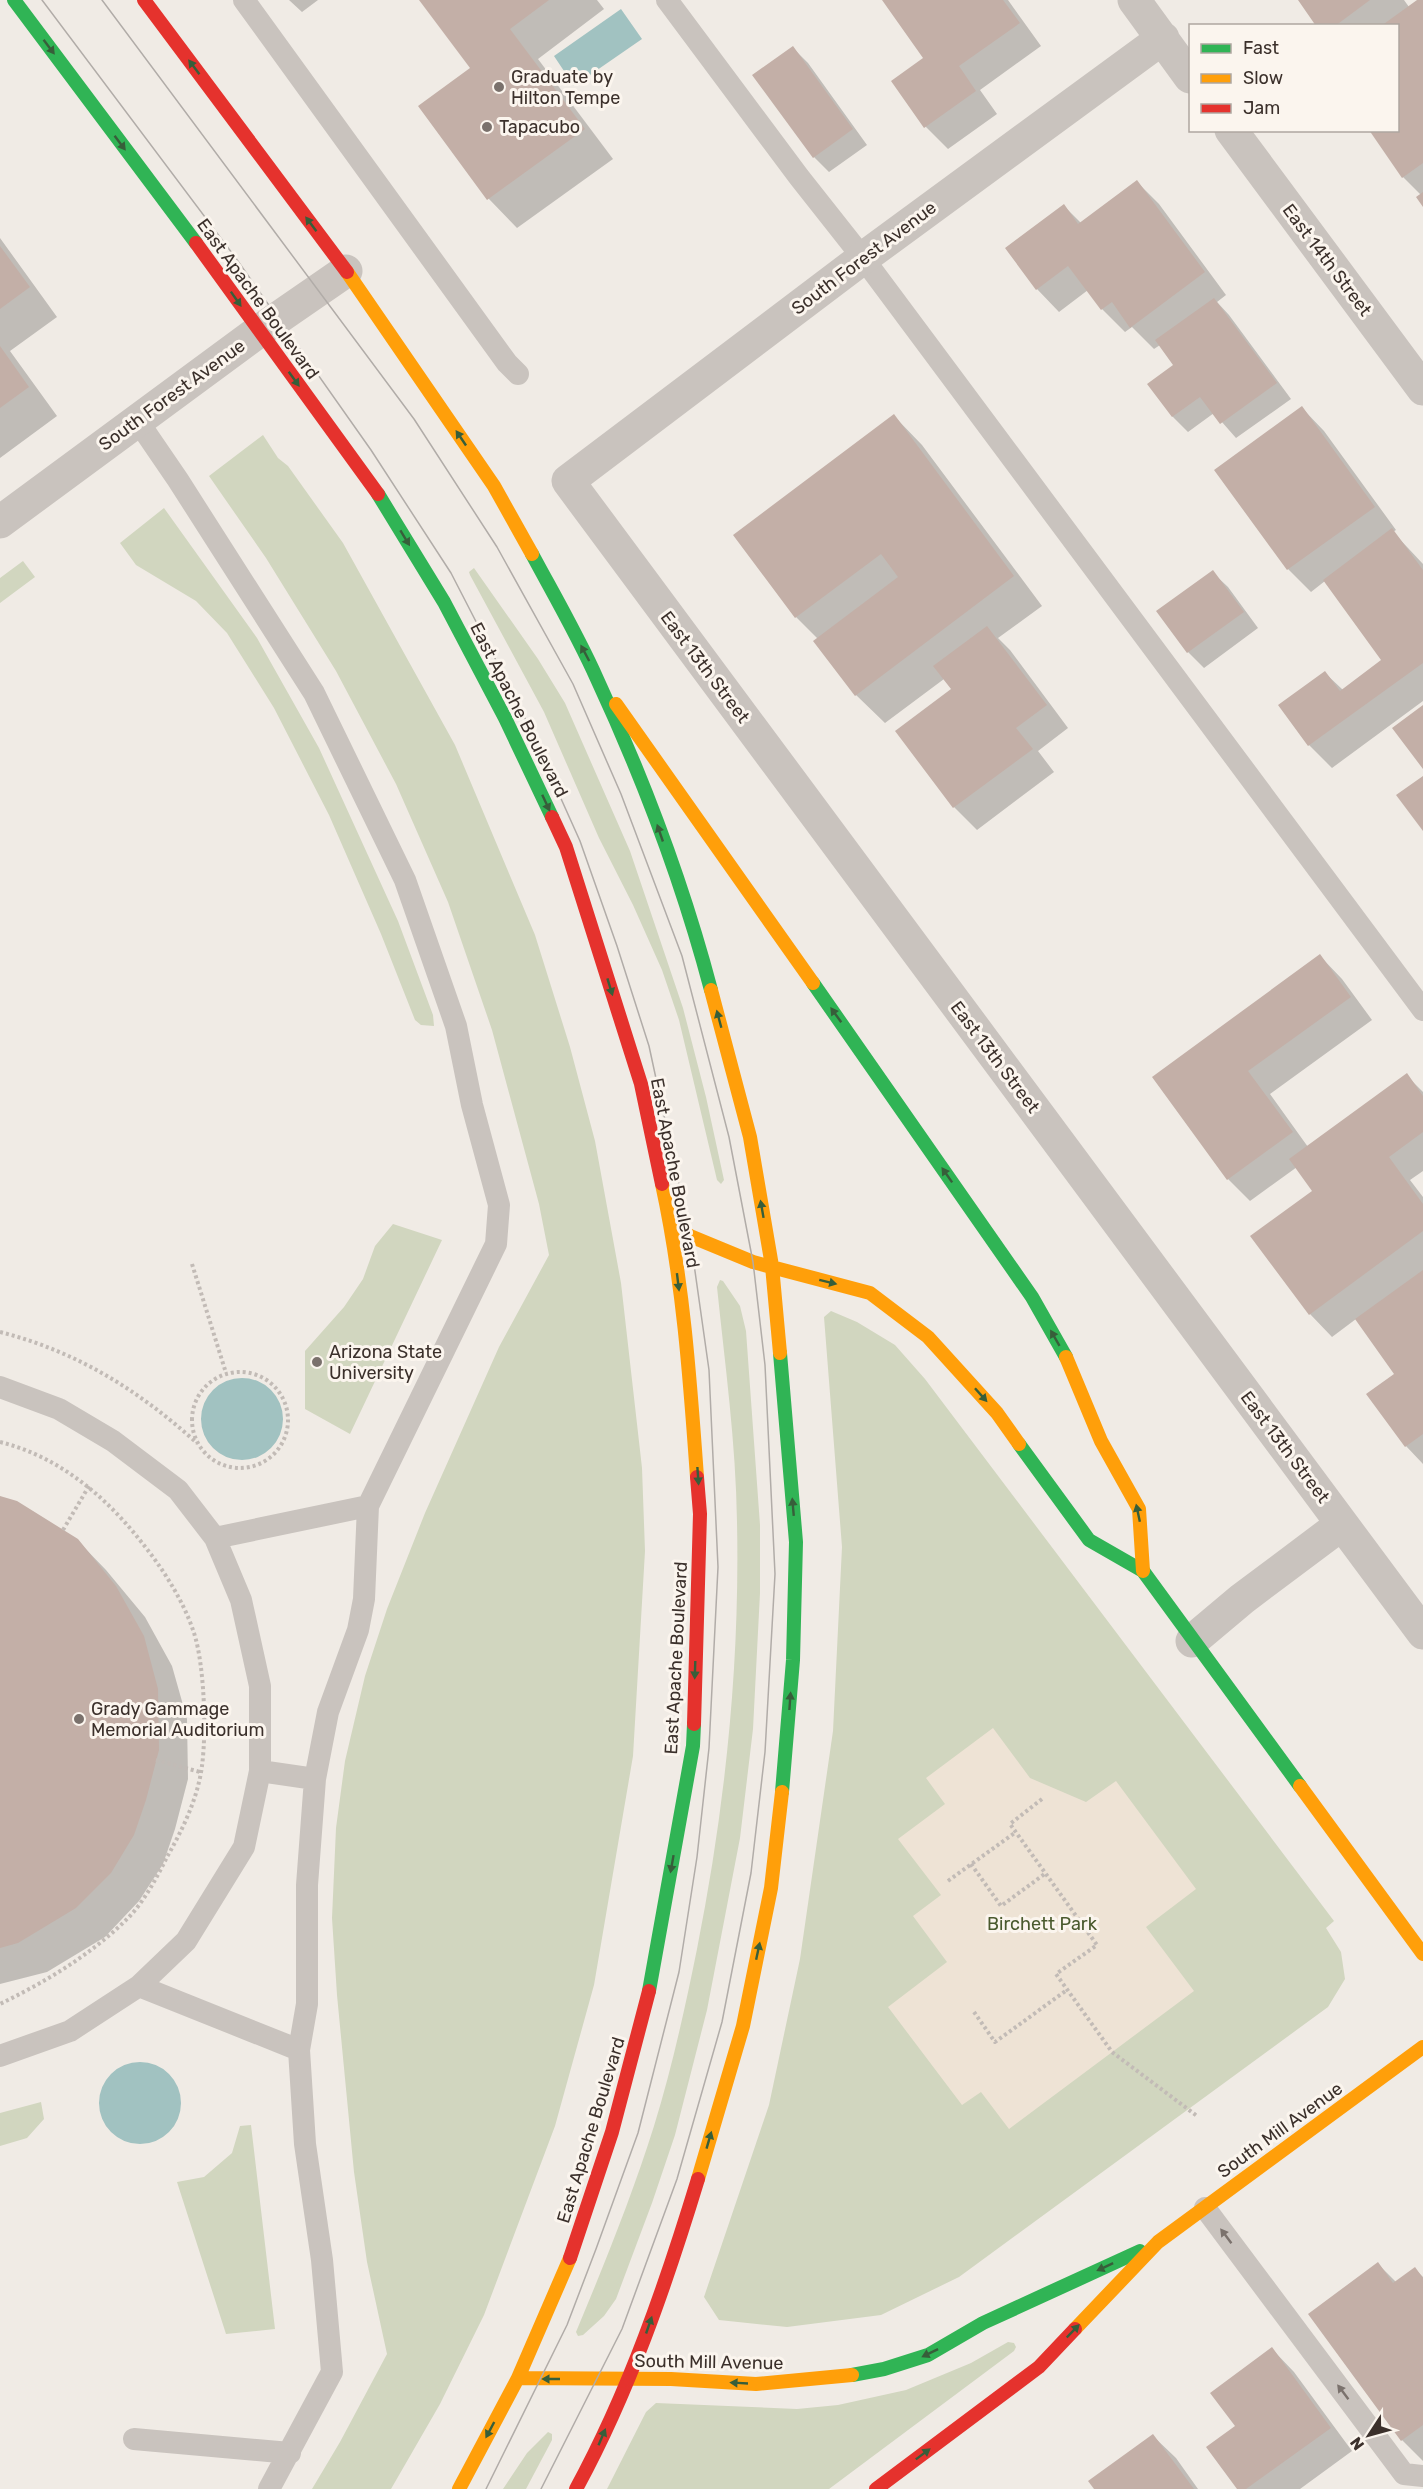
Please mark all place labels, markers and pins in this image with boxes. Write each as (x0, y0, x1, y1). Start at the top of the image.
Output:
place label: Graduate by Hilton Tempe (511, 66, 620, 109)
marker: Graduate by Hilton Tempe (492, 80, 506, 94)
place label: Tapacubo (499, 116, 580, 138)
marker: Tapacubo (480, 120, 494, 134)
place label: Arizona State University (329, 1341, 442, 1384)
marker: Arizona State University (310, 1355, 324, 1369)
place label: Grady Gammage Memorial Auditorium (91, 1698, 264, 1741)
marker: Grady Gammage Memorial Auditorium (72, 1712, 86, 1726)

